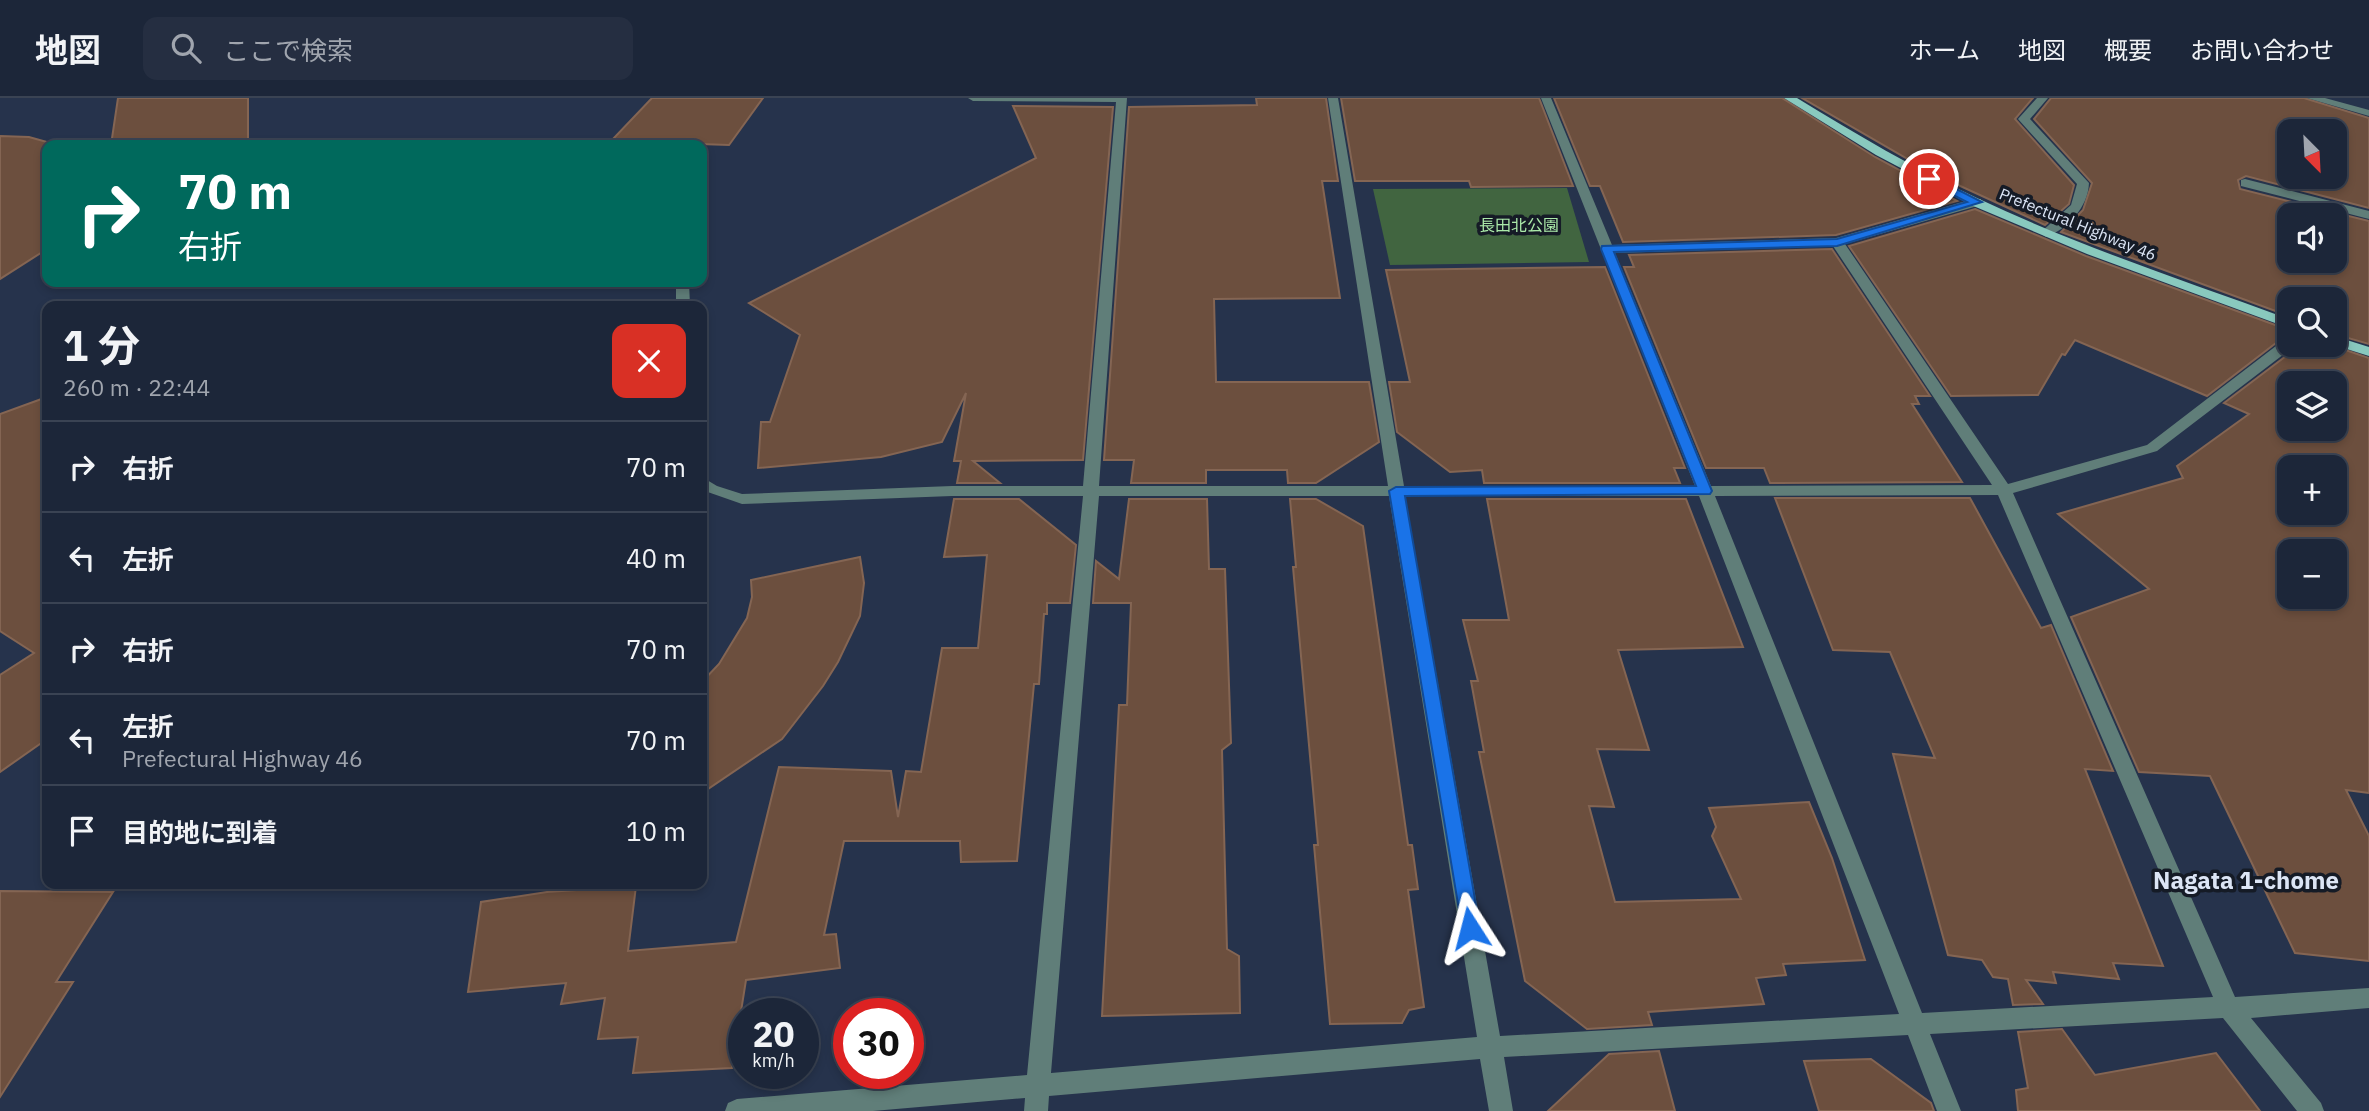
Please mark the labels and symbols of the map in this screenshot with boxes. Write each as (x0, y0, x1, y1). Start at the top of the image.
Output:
north arrow (2277, 119, 2347, 189)
pin (1899, 149, 1959, 209)
street label: Prefectural Highway 46 (1997, 183, 2159, 265)
park label: 長田北公園 (1479, 215, 1559, 235)
district label: Nagata 1-chome (2153, 864, 2339, 896)
position arrow (1433, 891, 1507, 965)
speed limit sign: 30 (833, 998, 924, 1089)

